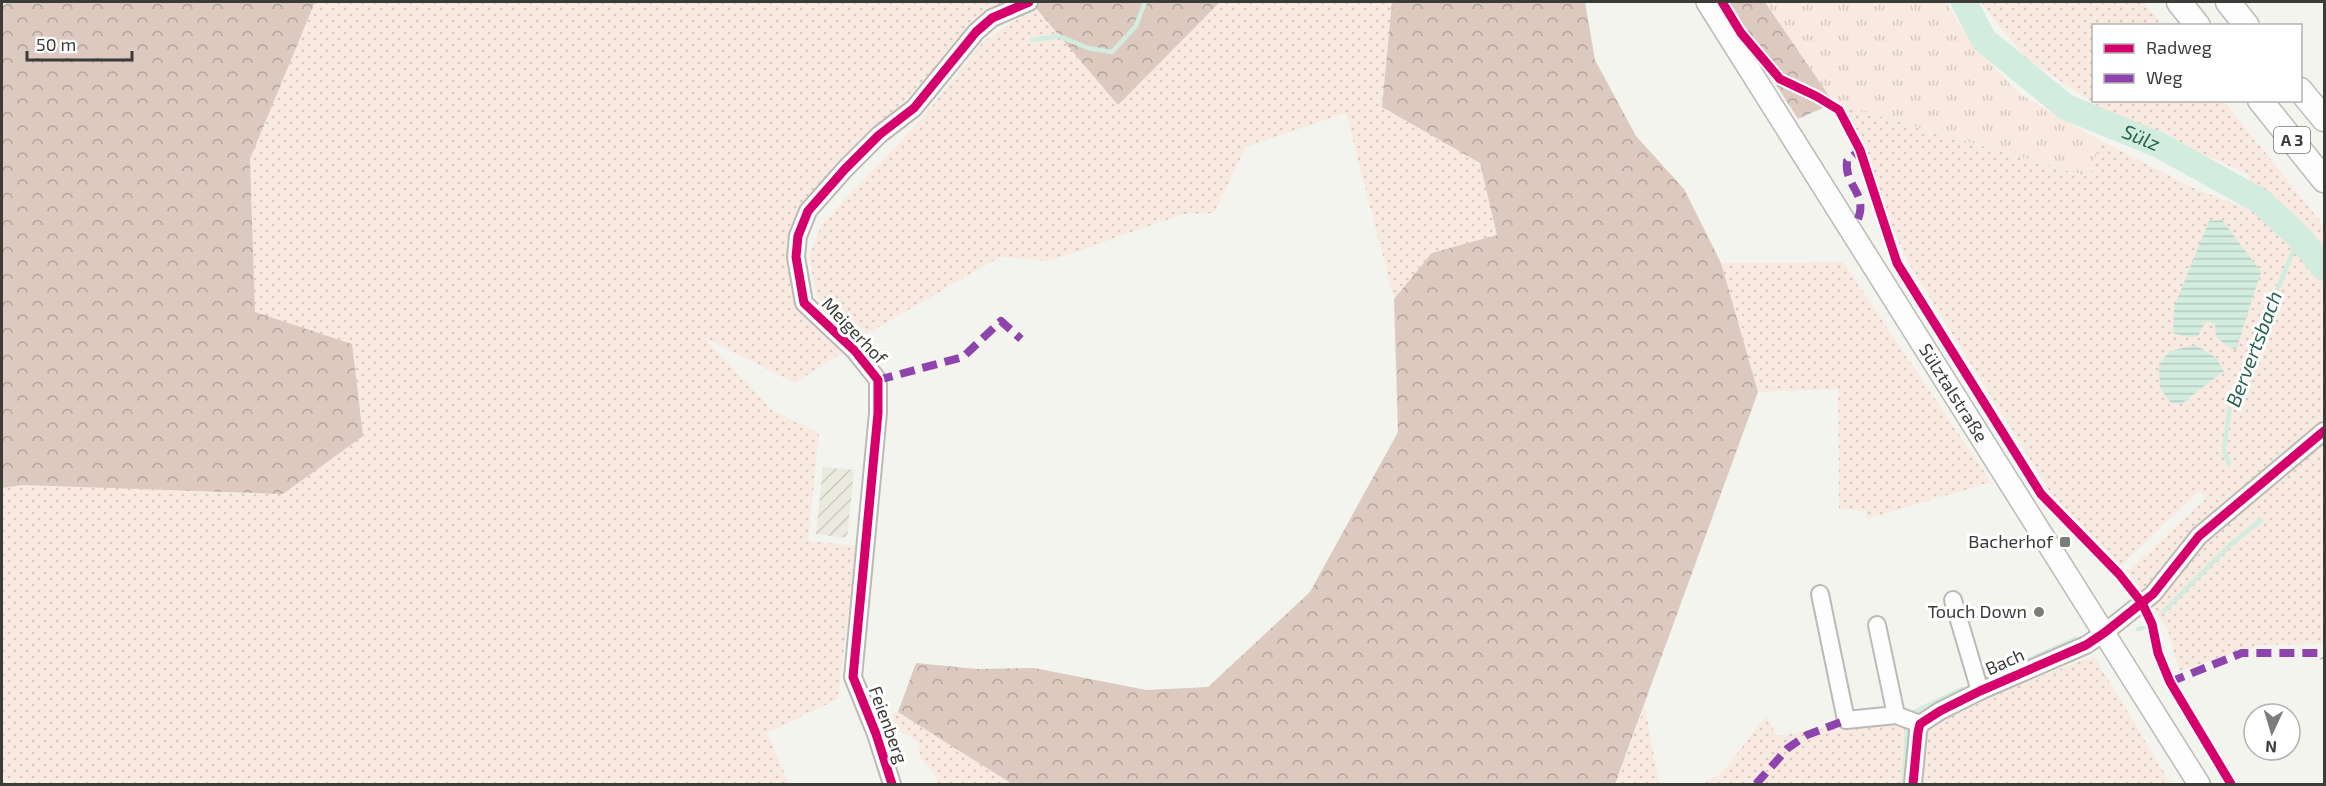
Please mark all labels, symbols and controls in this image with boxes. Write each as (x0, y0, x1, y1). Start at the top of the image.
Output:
scale bar (27, 24, 132, 62)
legend (2092, 24, 2302, 102)
text: 50 m (36, 33, 76, 55)
text: Radweg (2146, 36, 2212, 58)
text: Weg (2146, 66, 2182, 88)
water label: Sülz (2119, 118, 2164, 155)
road number: A 3 (2274, 127, 2310, 153)
water label: Bervertsbach (2220, 287, 2286, 410)
street label: Meigerhof (818, 292, 893, 369)
street label: Sülztalstraße (1915, 339, 1993, 446)
place label: Bacherhof (1968, 530, 2054, 552)
marker: Bacherhof (2058, 535, 2072, 549)
place label: Touch Down (1927, 600, 2027, 622)
marker: Touch Down (2032, 605, 2046, 619)
street label: Bach (1982, 643, 2027, 679)
street label: Feienberg (865, 683, 913, 766)
north arrow (2242, 702, 2302, 762)
text: N (2264, 738, 2277, 757)

